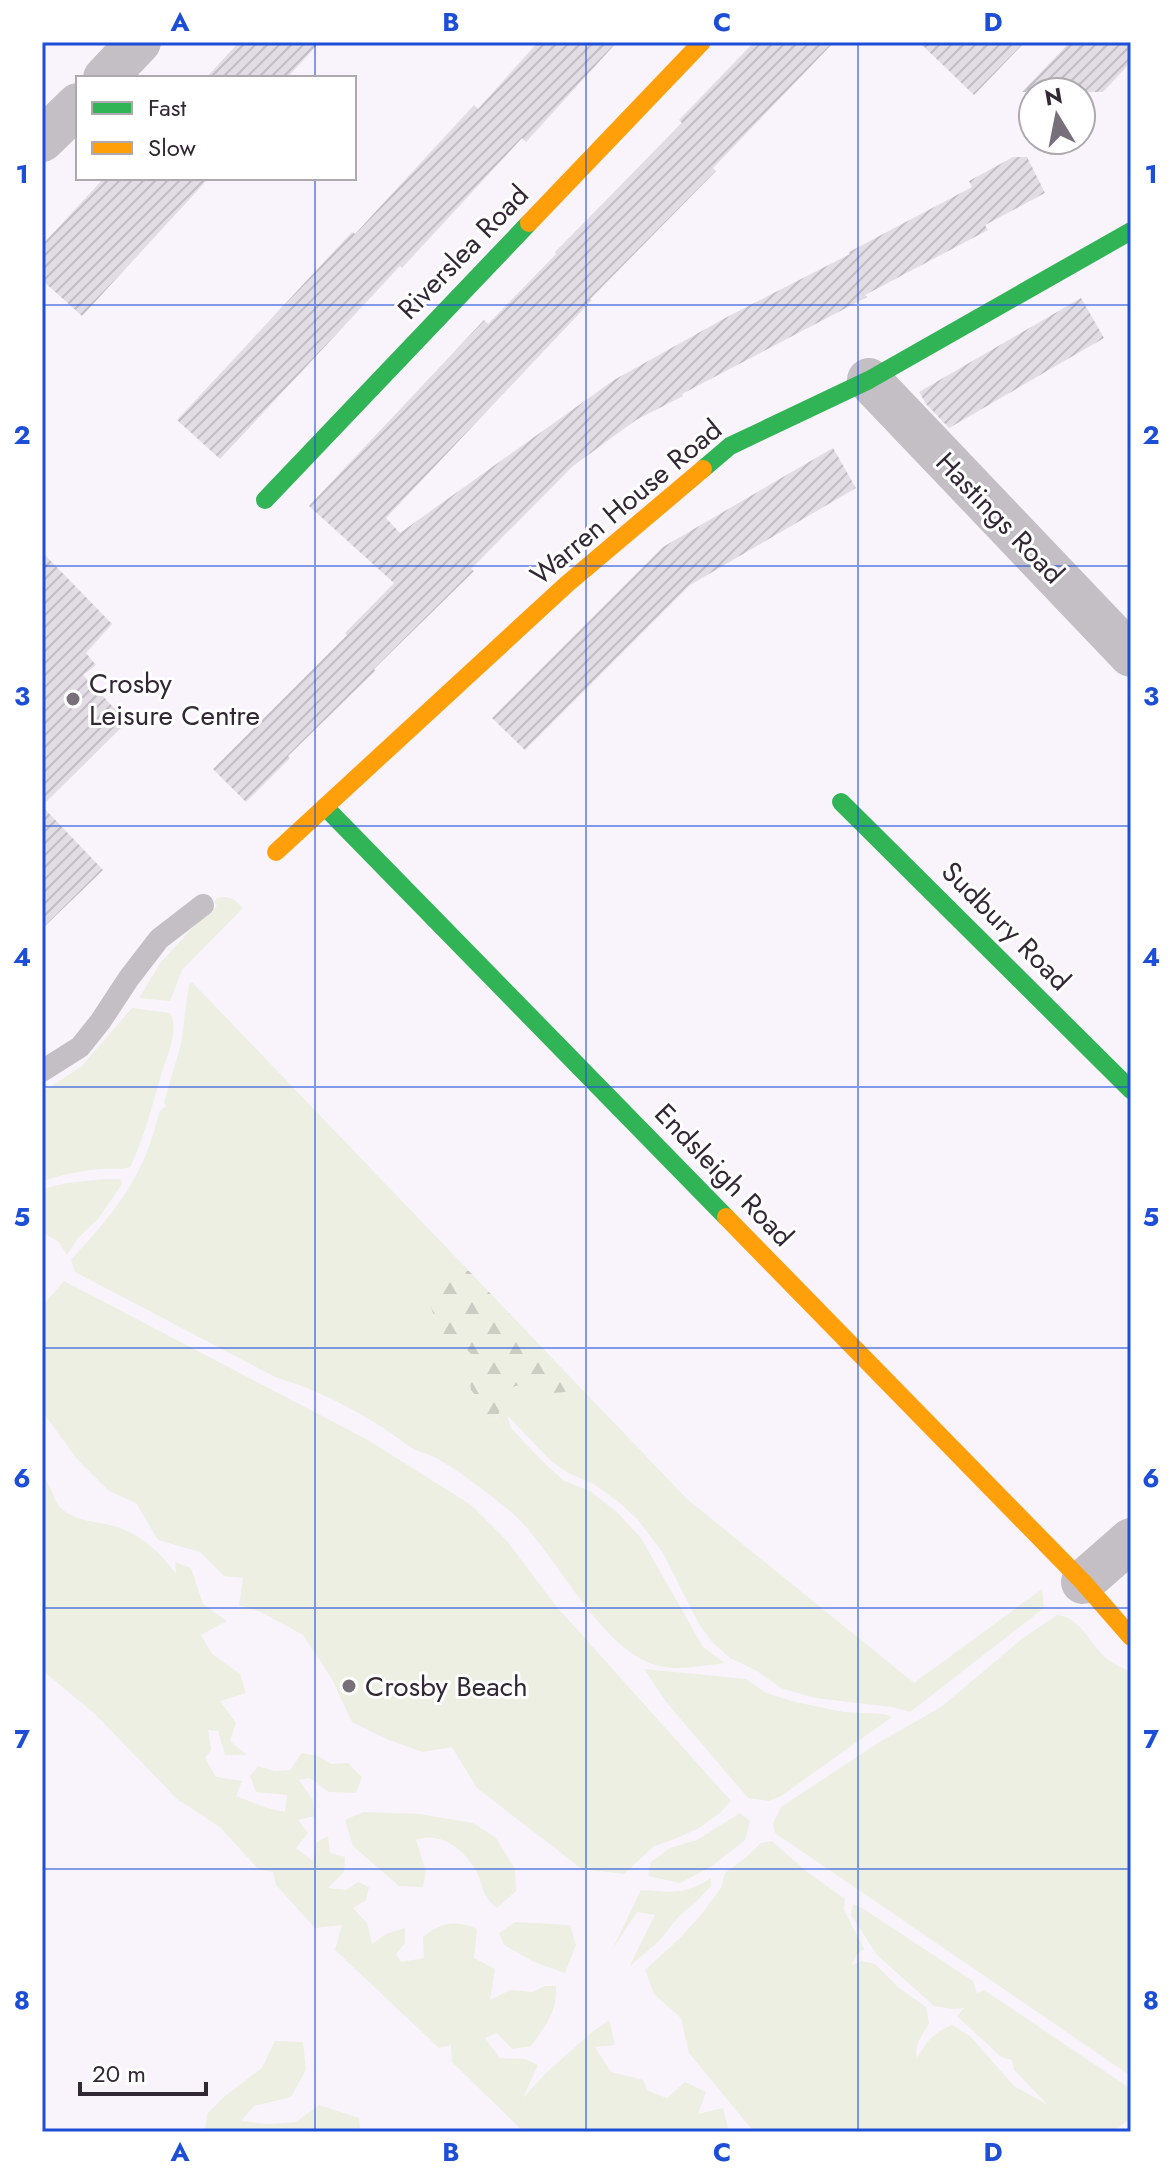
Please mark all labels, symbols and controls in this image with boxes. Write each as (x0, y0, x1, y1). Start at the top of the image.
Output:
text: A (169, 3, 190, 41)
text: B (442, 3, 460, 41)
text: C (713, 3, 731, 41)
text: D (983, 3, 1003, 41)
legend (76, 76, 356, 180)
north arrow (1017, 76, 1097, 156)
text: N (1042, 79, 1065, 114)
text: Fast (148, 90, 186, 125)
text: Slow (148, 130, 196, 165)
text: 1 (15, 155, 29, 193)
text: 1 (1144, 155, 1158, 193)
street label: Riverslea Road (388, 175, 538, 329)
street label: Warren House Road (521, 409, 731, 595)
text: 2 (13, 416, 31, 454)
text: 2 (1142, 416, 1160, 454)
street label: Hastings Road (926, 443, 1074, 593)
place label: Crosby Leisure Centre (89, 663, 260, 736)
text: 3 (14, 677, 30, 715)
text: 3 (1143, 677, 1159, 715)
marker: Crosby Leisure Centre (64, 690, 82, 708)
street label: Sudbury Road (932, 852, 1080, 1000)
text: 4 (13, 938, 31, 976)
text: 4 (1142, 938, 1160, 976)
street label: Endsleigh Road (645, 1094, 803, 1256)
text: 5 (14, 1198, 30, 1236)
text: 5 (1143, 1198, 1159, 1236)
text: 6 (13, 1459, 31, 1497)
text: 6 (1142, 1459, 1160, 1497)
place label: Crosby Beach (365, 1666, 528, 1707)
marker: Crosby Beach (340, 1677, 358, 1695)
text: 7 (14, 1720, 30, 1758)
text: 7 (1143, 1720, 1159, 1758)
text: 8 (14, 1981, 30, 2019)
text: 8 (1143, 1981, 1159, 2019)
scale bar (80, 2046, 206, 2096)
text: 20 m (92, 2056, 146, 2091)
text: A (169, 2133, 190, 2171)
text: B (442, 2133, 460, 2171)
text: C (713, 2133, 731, 2171)
text: D (983, 2133, 1003, 2171)

